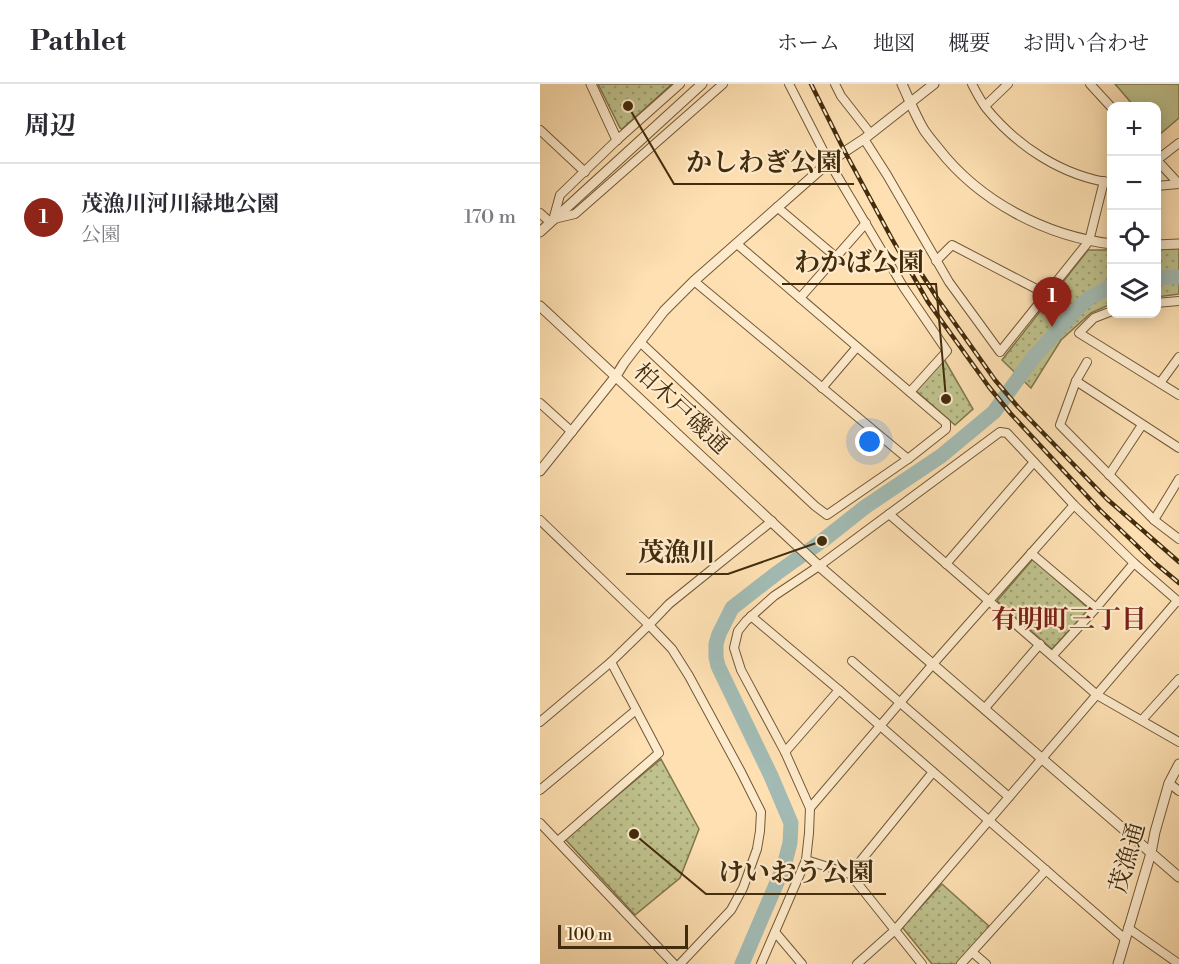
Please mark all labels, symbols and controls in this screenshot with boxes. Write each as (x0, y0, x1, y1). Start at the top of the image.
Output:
text: Pathlet (30, 24, 126, 59)
text: ホーム (777, 31, 840, 57)
text: 地図 (873, 31, 915, 57)
text: 概要 (948, 31, 990, 57)
text: お問い合わせ (1023, 31, 1149, 57)
map controls (1107, 102, 1161, 318)
button: + (1107, 102, 1161, 156)
text: 周辺 (24, 110, 76, 142)
callout: かしわぎ公園 (674, 140, 854, 184)
text: かしわぎ公園 (686, 147, 842, 179)
button: − (1107, 156, 1161, 210)
text: 茂漁川河川緑地公園 (81, 191, 279, 218)
text: 1 (39, 205, 48, 230)
text: 170 m (464, 205, 516, 230)
button: locate (1107, 210, 1161, 264)
text: 公園 (81, 223, 121, 248)
callout: わかば公園 (782, 240, 936, 284)
text: わかば公園 (794, 247, 924, 279)
button: layers (1107, 264, 1161, 318)
pin: 1 (1032, 278, 1072, 327)
street label: 柏木戸磯通 (627, 357, 735, 461)
your location (855, 427, 884, 456)
callout: 茂漁川 (626, 530, 728, 574)
text: 茂漁川 (638, 537, 716, 569)
district label: 有明町三丁目 (991, 604, 1147, 636)
street label: 茂漁通 (1104, 819, 1152, 897)
callout: けいおう公園 (706, 850, 886, 894)
text: けいおう公園 (718, 857, 874, 889)
scale bar (558, 922, 688, 950)
text: 100 m (567, 925, 612, 945)

